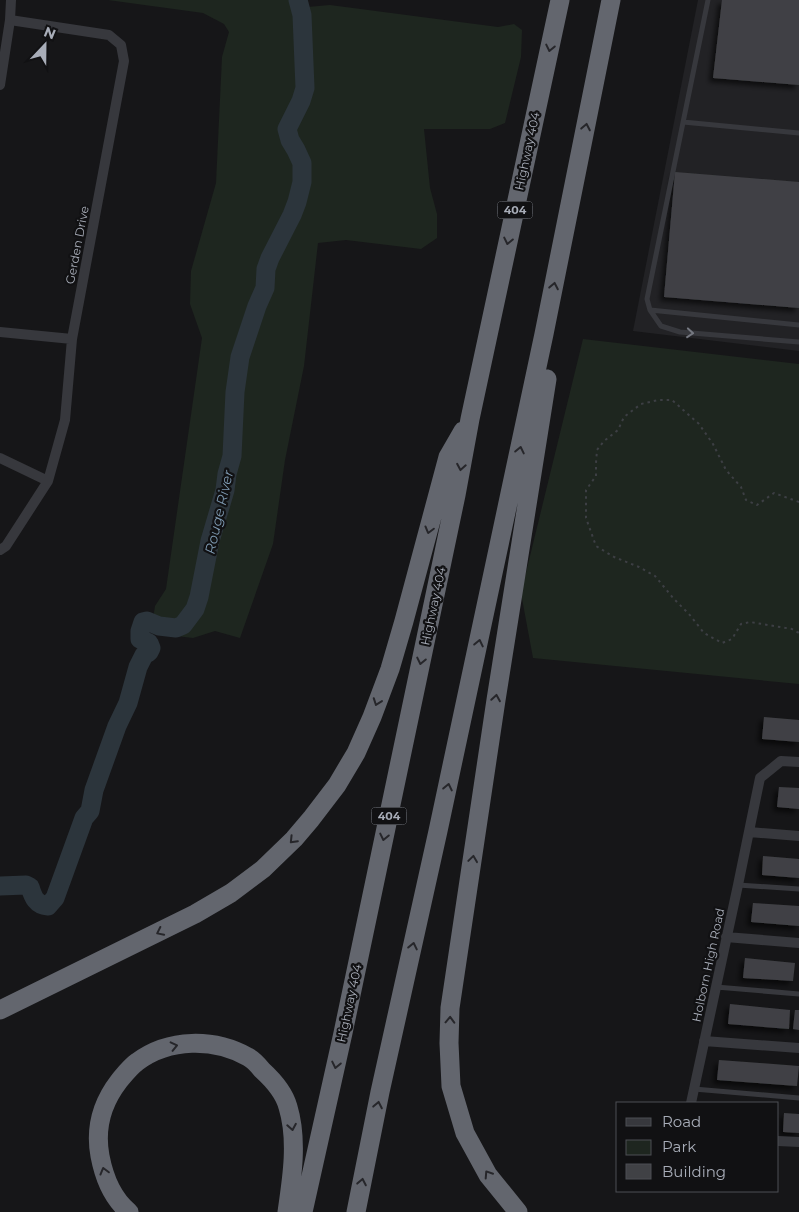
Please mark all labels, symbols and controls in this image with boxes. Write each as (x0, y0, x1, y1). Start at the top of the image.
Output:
north arrow (20, 20, 70, 70)
text: N (41, 22, 58, 43)
one-way arrow (545, 43, 555, 52)
street label: Highway 404 (511, 110, 543, 192)
one-way arrow (580, 123, 591, 132)
road number: 404 (498, 202, 532, 218)
street label: Gerden Drive (62, 205, 92, 285)
one-way arrow (503, 236, 514, 245)
one-way arrow (548, 282, 559, 291)
one-way arrow (686, 327, 694, 338)
one-way arrow (514, 445, 525, 454)
one-way arrow (456, 463, 466, 472)
water label: Rouge River (201, 468, 237, 556)
one-way arrow (424, 526, 434, 534)
street label: Highway 404 (417, 565, 449, 647)
one-way arrow (473, 638, 483, 647)
one-way arrow (416, 656, 427, 665)
one-way arrow (491, 694, 501, 702)
one-way arrow (373, 698, 383, 706)
one-way arrow (442, 783, 452, 792)
road number: 404 (372, 808, 406, 824)
one-way arrow (379, 833, 390, 842)
one-way arrow (290, 834, 299, 843)
one-way arrow (467, 854, 477, 863)
street label: Holborn High Road (689, 907, 727, 1023)
one-way arrow (156, 925, 165, 936)
one-way arrow (407, 942, 418, 951)
street label: Highway 404 (333, 962, 365, 1044)
one-way arrow (445, 1015, 455, 1023)
one-way arrow (169, 1041, 178, 1052)
one-way arrow (331, 1060, 342, 1069)
one-way arrow (372, 1101, 383, 1109)
legend (616, 1102, 779, 1192)
text: Road (662, 1112, 701, 1131)
one-way arrow (286, 1122, 296, 1131)
text: Park (662, 1137, 696, 1156)
text: Building (662, 1162, 726, 1181)
one-way arrow (99, 1167, 110, 1176)
one-way arrow (485, 1170, 494, 1180)
one-way arrow (356, 1178, 367, 1187)

